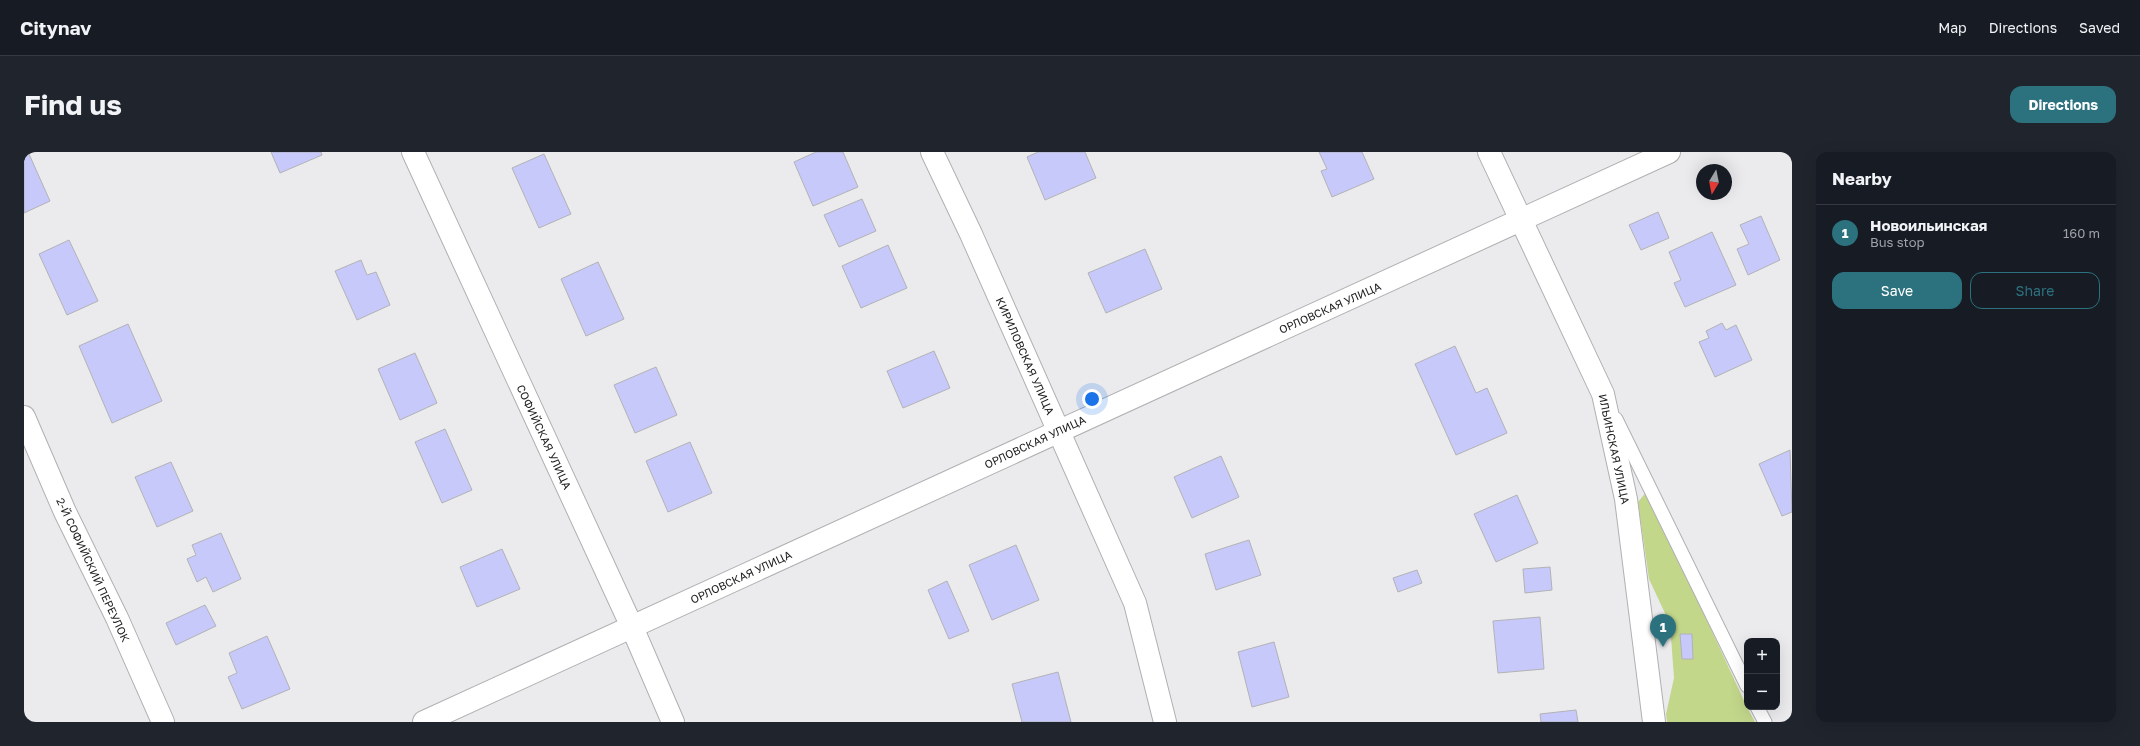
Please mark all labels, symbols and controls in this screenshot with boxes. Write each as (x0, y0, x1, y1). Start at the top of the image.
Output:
text: Citynav (20, 16, 92, 39)
text: Map (1938, 19, 1967, 36)
text: Directions (1989, 19, 2057, 36)
text: Saved (2079, 19, 2120, 36)
button: Directions (2010, 86, 2116, 123)
text: Find us (24, 88, 122, 121)
north arrow (1696, 164, 1732, 200)
text: Nearby (1832, 168, 1892, 189)
text: Новоильинская (1870, 216, 1987, 234)
text: 1 (1842, 225, 1848, 241)
text: 160 m (2063, 225, 2100, 241)
text: Bus stop (1870, 234, 1925, 250)
button: Save (1832, 272, 1962, 309)
button: Share (1970, 272, 2100, 309)
street label: ОРЛОВСКАЯ УЛИЦА (1277, 279, 1383, 336)
street label: КИРИЛОВСКАЯ УЛИЦА (994, 295, 1057, 417)
street label: СОФИЙСКАЯ УЛИЦА (514, 382, 575, 492)
your location (1082, 389, 1102, 409)
street label: ИЛЬИНСКАЯ УЛИЦА (1596, 393, 1633, 506)
street label: ОРЛОВСКАЯ УЛИЦА (982, 412, 1088, 471)
street label: 2-Й СОФИЙСКИЙ ПЕРЕУЛОК (54, 496, 133, 644)
street label: ОРЛОВСКАЯ УЛИЦА (688, 547, 794, 606)
pin: 1 (1650, 614, 1676, 647)
map controls (1744, 638, 1780, 710)
button: + (1744, 638, 1780, 674)
button: − (1744, 674, 1780, 710)

